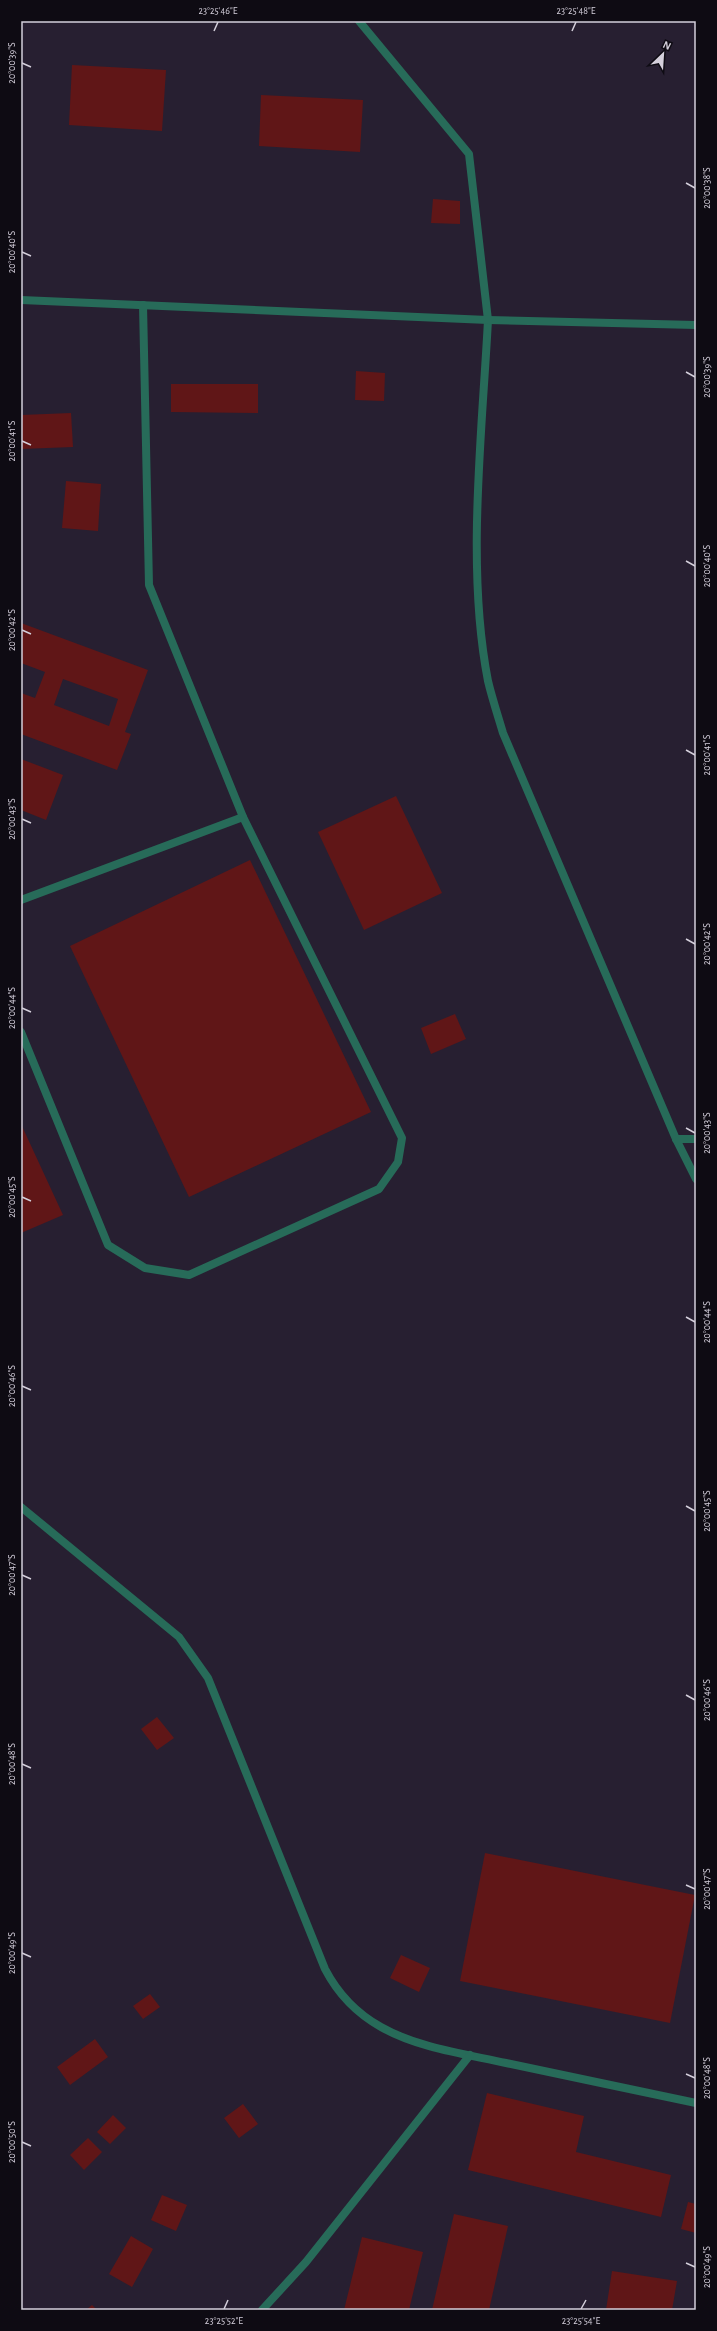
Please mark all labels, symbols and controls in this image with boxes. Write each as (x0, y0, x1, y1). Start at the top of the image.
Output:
text: 23°25'46"E (198, 6, 238, 16)
text: 23°25'48"E (556, 6, 596, 16)
north arrow (643, 34, 683, 74)
text: N (661, 39, 673, 52)
text: 20°00'39"S (7, 42, 17, 84)
text: 20°00'38"S (702, 167, 712, 209)
text: 20°00'40"S (7, 230, 17, 273)
text: 20°00'39"S (702, 356, 712, 398)
text: 20°00'41"S (7, 420, 17, 461)
text: 20°00'40"S (702, 544, 712, 587)
text: 20°00'42"S (7, 609, 17, 651)
text: 20°00'41"S (702, 734, 712, 775)
text: 20°00'43"S (7, 798, 17, 840)
text: 20°00'42"S (702, 923, 712, 965)
text: 20°00'44"S (7, 987, 17, 1029)
text: 20°00'43"S (702, 1112, 712, 1154)
text: 20°00'45"S (7, 1176, 17, 1218)
text: 20°00'44"S (702, 1301, 712, 1343)
text: 20°00'46"S (7, 1365, 17, 1407)
text: 20°00'45"S (702, 1490, 712, 1532)
text: 20°00'47"S (7, 1554, 17, 1596)
text: 20°00'46"S (702, 1679, 712, 1721)
text: 20°00'48"S (7, 1743, 17, 1785)
text: 20°00'47"S (702, 1868, 712, 1910)
text: 20°00'49"S (7, 1932, 17, 1974)
text: 20°00'48"S (702, 2057, 712, 2099)
text: 20°00'50"S (7, 2121, 17, 2163)
text: 20°00'49"S (702, 2246, 712, 2288)
text: 23°25'52"E (205, 2316, 243, 2326)
text: 23°25'54"E (562, 2316, 600, 2326)

